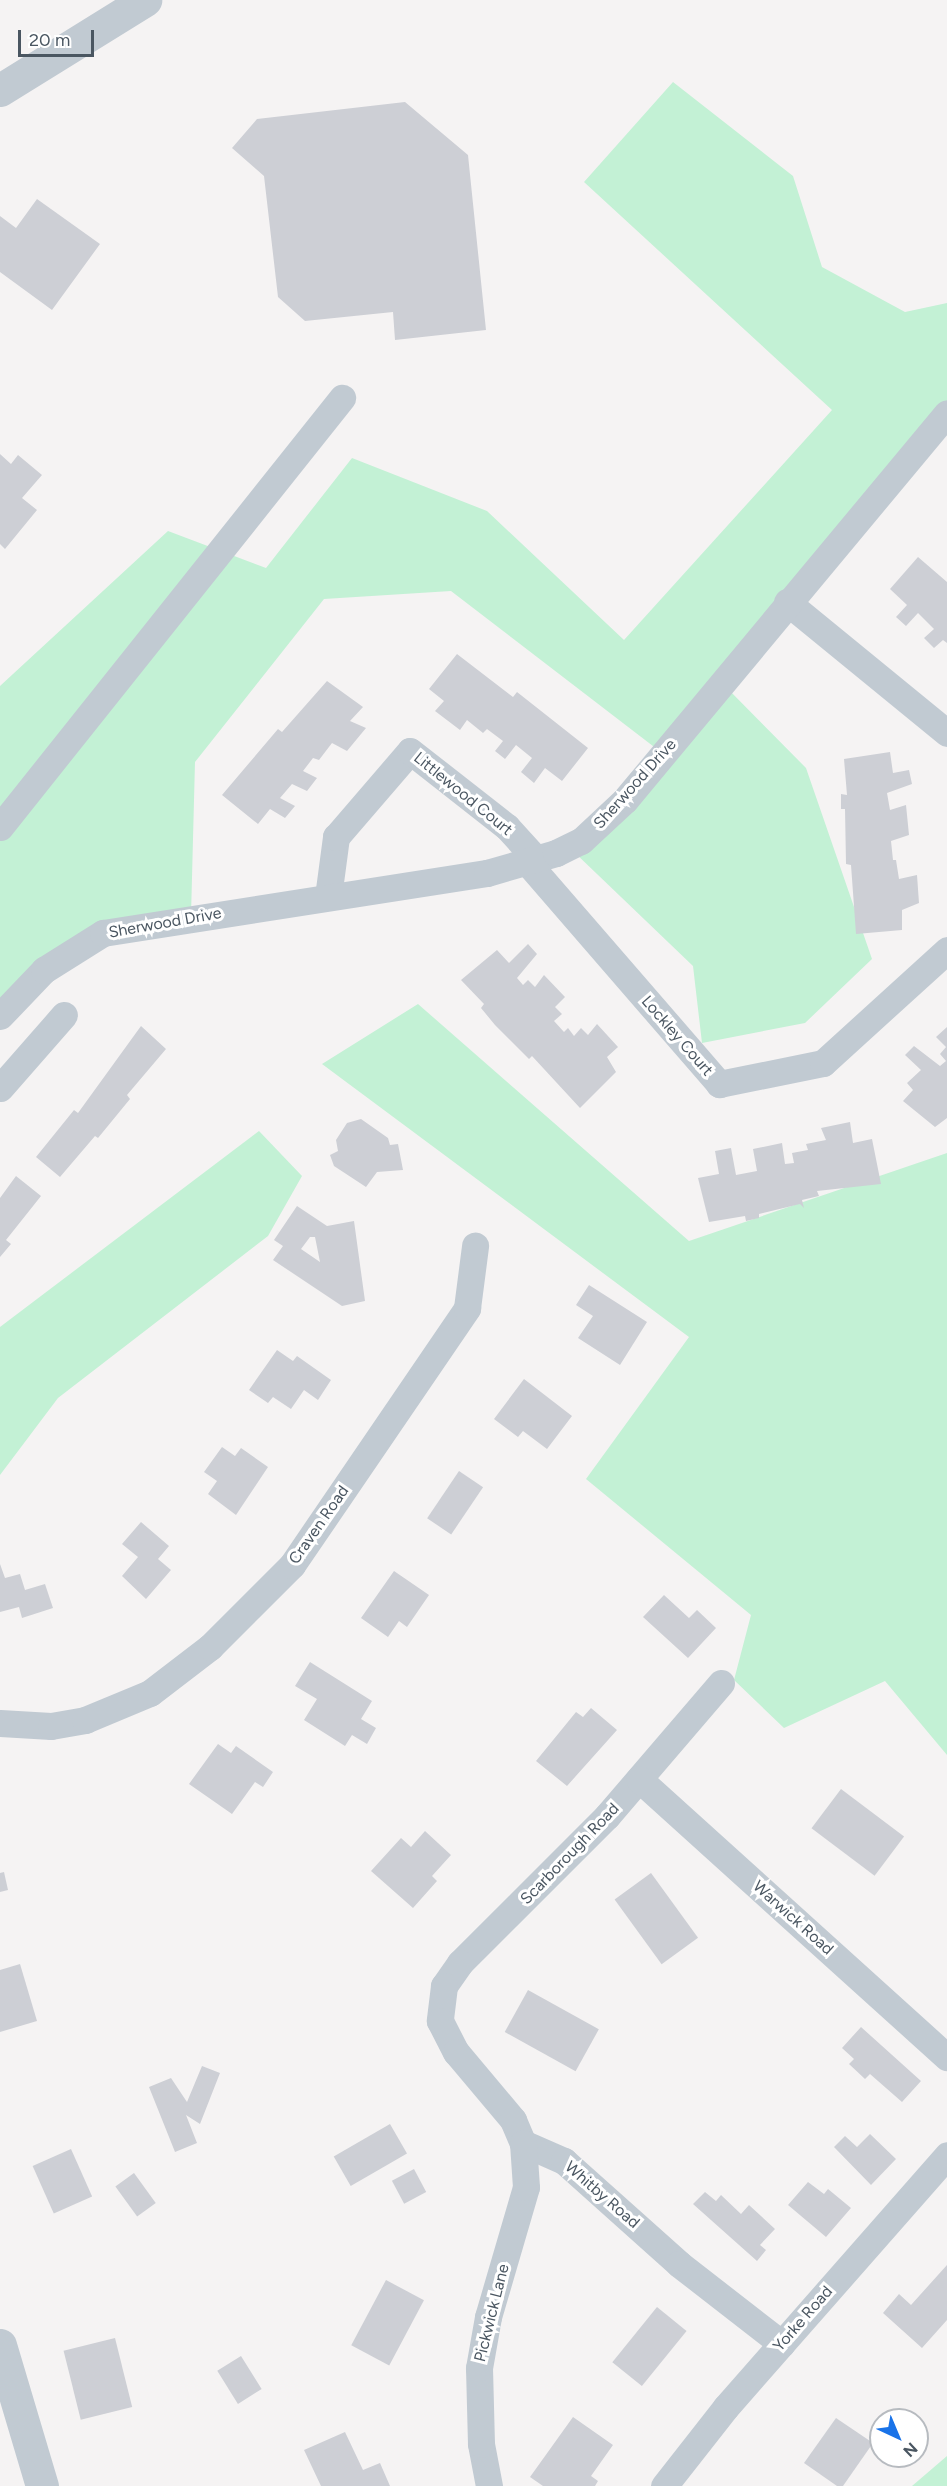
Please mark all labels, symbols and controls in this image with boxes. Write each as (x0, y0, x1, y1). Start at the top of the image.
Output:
scale bar (21, 18, 98, 56)
text: 20 m (29, 29, 70, 51)
street label: Sherwood Drive (590, 735, 680, 833)
street label: Littlewood Court (410, 748, 516, 840)
street label: Sherwood Drive (107, 904, 223, 942)
street label: Lockley Court (637, 992, 717, 1080)
street label: Craven Road (285, 1482, 353, 1568)
street label: Scarborough Road (517, 1799, 623, 1909)
street label: Warwick Road (749, 1877, 837, 1959)
street label: Whitby Road (561, 2157, 643, 2233)
street label: Pickwick Lane (471, 2262, 513, 2364)
street label: Yorke Road (769, 2282, 837, 2356)
north arrow (869, 2408, 929, 2468)
text: N (899, 2439, 922, 2461)

